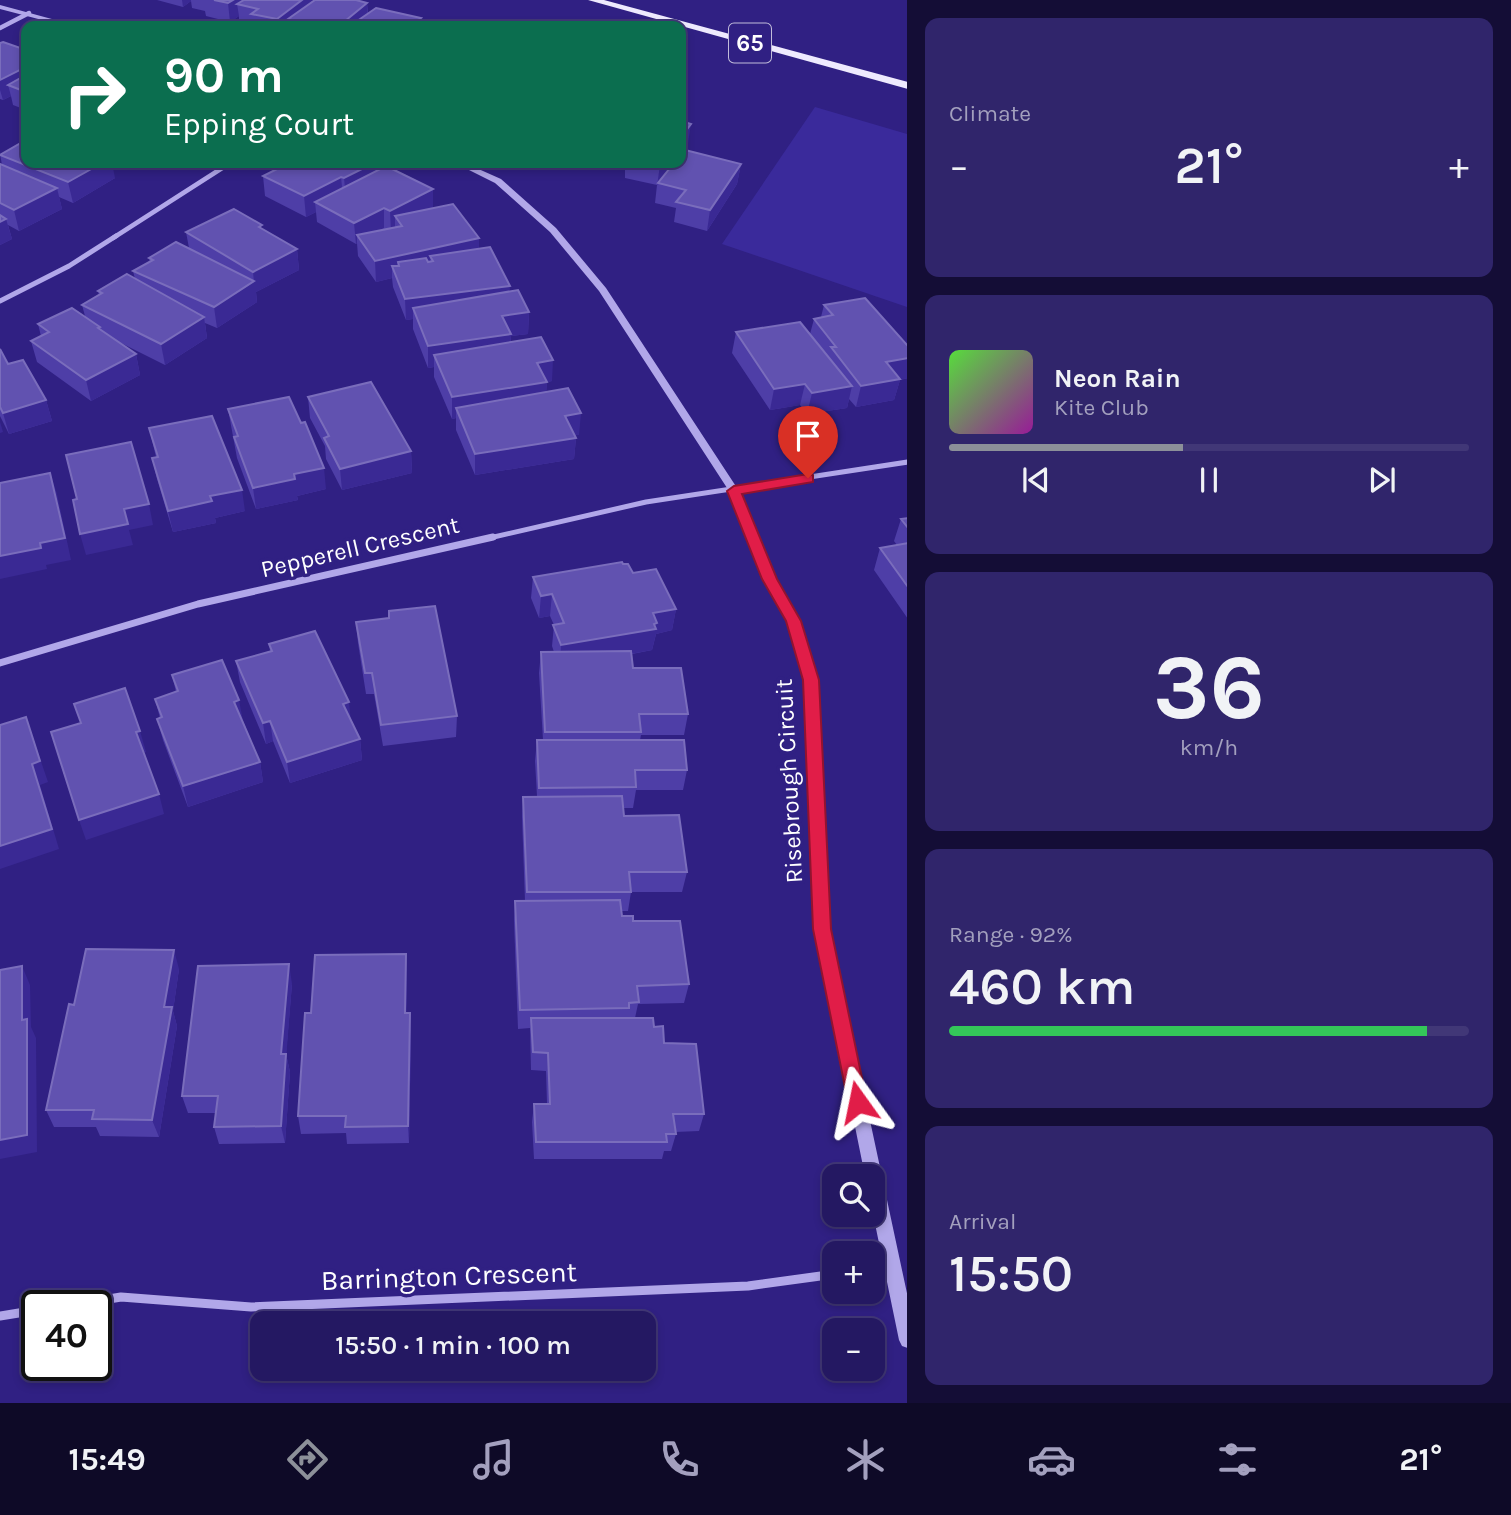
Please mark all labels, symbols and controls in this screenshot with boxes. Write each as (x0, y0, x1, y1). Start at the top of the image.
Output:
road number: 65 (729, 24, 771, 62)
text: 90 m (164, 47, 284, 104)
icon: right (49, 49, 140, 140)
text: Climate (949, 100, 1031, 127)
text: Epping Court (164, 106, 354, 143)
text: 21° (1175, 135, 1243, 196)
text: − (949, 144, 969, 189)
text: + (1449, 144, 1469, 189)
text: Neon Rain (1054, 363, 1181, 394)
text: Kite Club (1054, 394, 1149, 421)
pin (778, 406, 838, 478)
icon: arrive (789, 417, 827, 455)
icon: previous (1017, 461, 1055, 499)
icon: pause (1190, 461, 1228, 499)
icon: next (1363, 461, 1401, 499)
street label: Pepperell Crescent (258, 511, 462, 583)
text: 36 (1153, 635, 1265, 741)
street label: Risebrough Circuit (770, 678, 808, 884)
text: km/h (1180, 734, 1238, 761)
text: Range · 92% (949, 921, 1073, 948)
text: 460 km (949, 956, 1135, 1017)
position arrow (821, 1065, 895, 1139)
map controls (822, 1164, 885, 1381)
button: search (822, 1164, 885, 1227)
text: Arrival (949, 1208, 1016, 1235)
button: + (822, 1241, 885, 1304)
text: 15:50 (949, 1243, 1073, 1304)
street label: Barrington Crescent (320, 1255, 578, 1297)
speed limit sign: 40 (21, 1290, 112, 1381)
button: − (822, 1318, 885, 1381)
text: 15:50 · 1 min · 100 m (335, 1330, 571, 1361)
icon: directions (283, 1435, 332, 1484)
icon: music (469, 1435, 518, 1484)
icon: phone (655, 1435, 704, 1484)
icon: climate (841, 1435, 890, 1484)
icon: car (1027, 1435, 1076, 1484)
icon: filters (1213, 1435, 1262, 1484)
text: 15:49 (69, 1441, 146, 1478)
text: 21° (1399, 1441, 1442, 1478)

